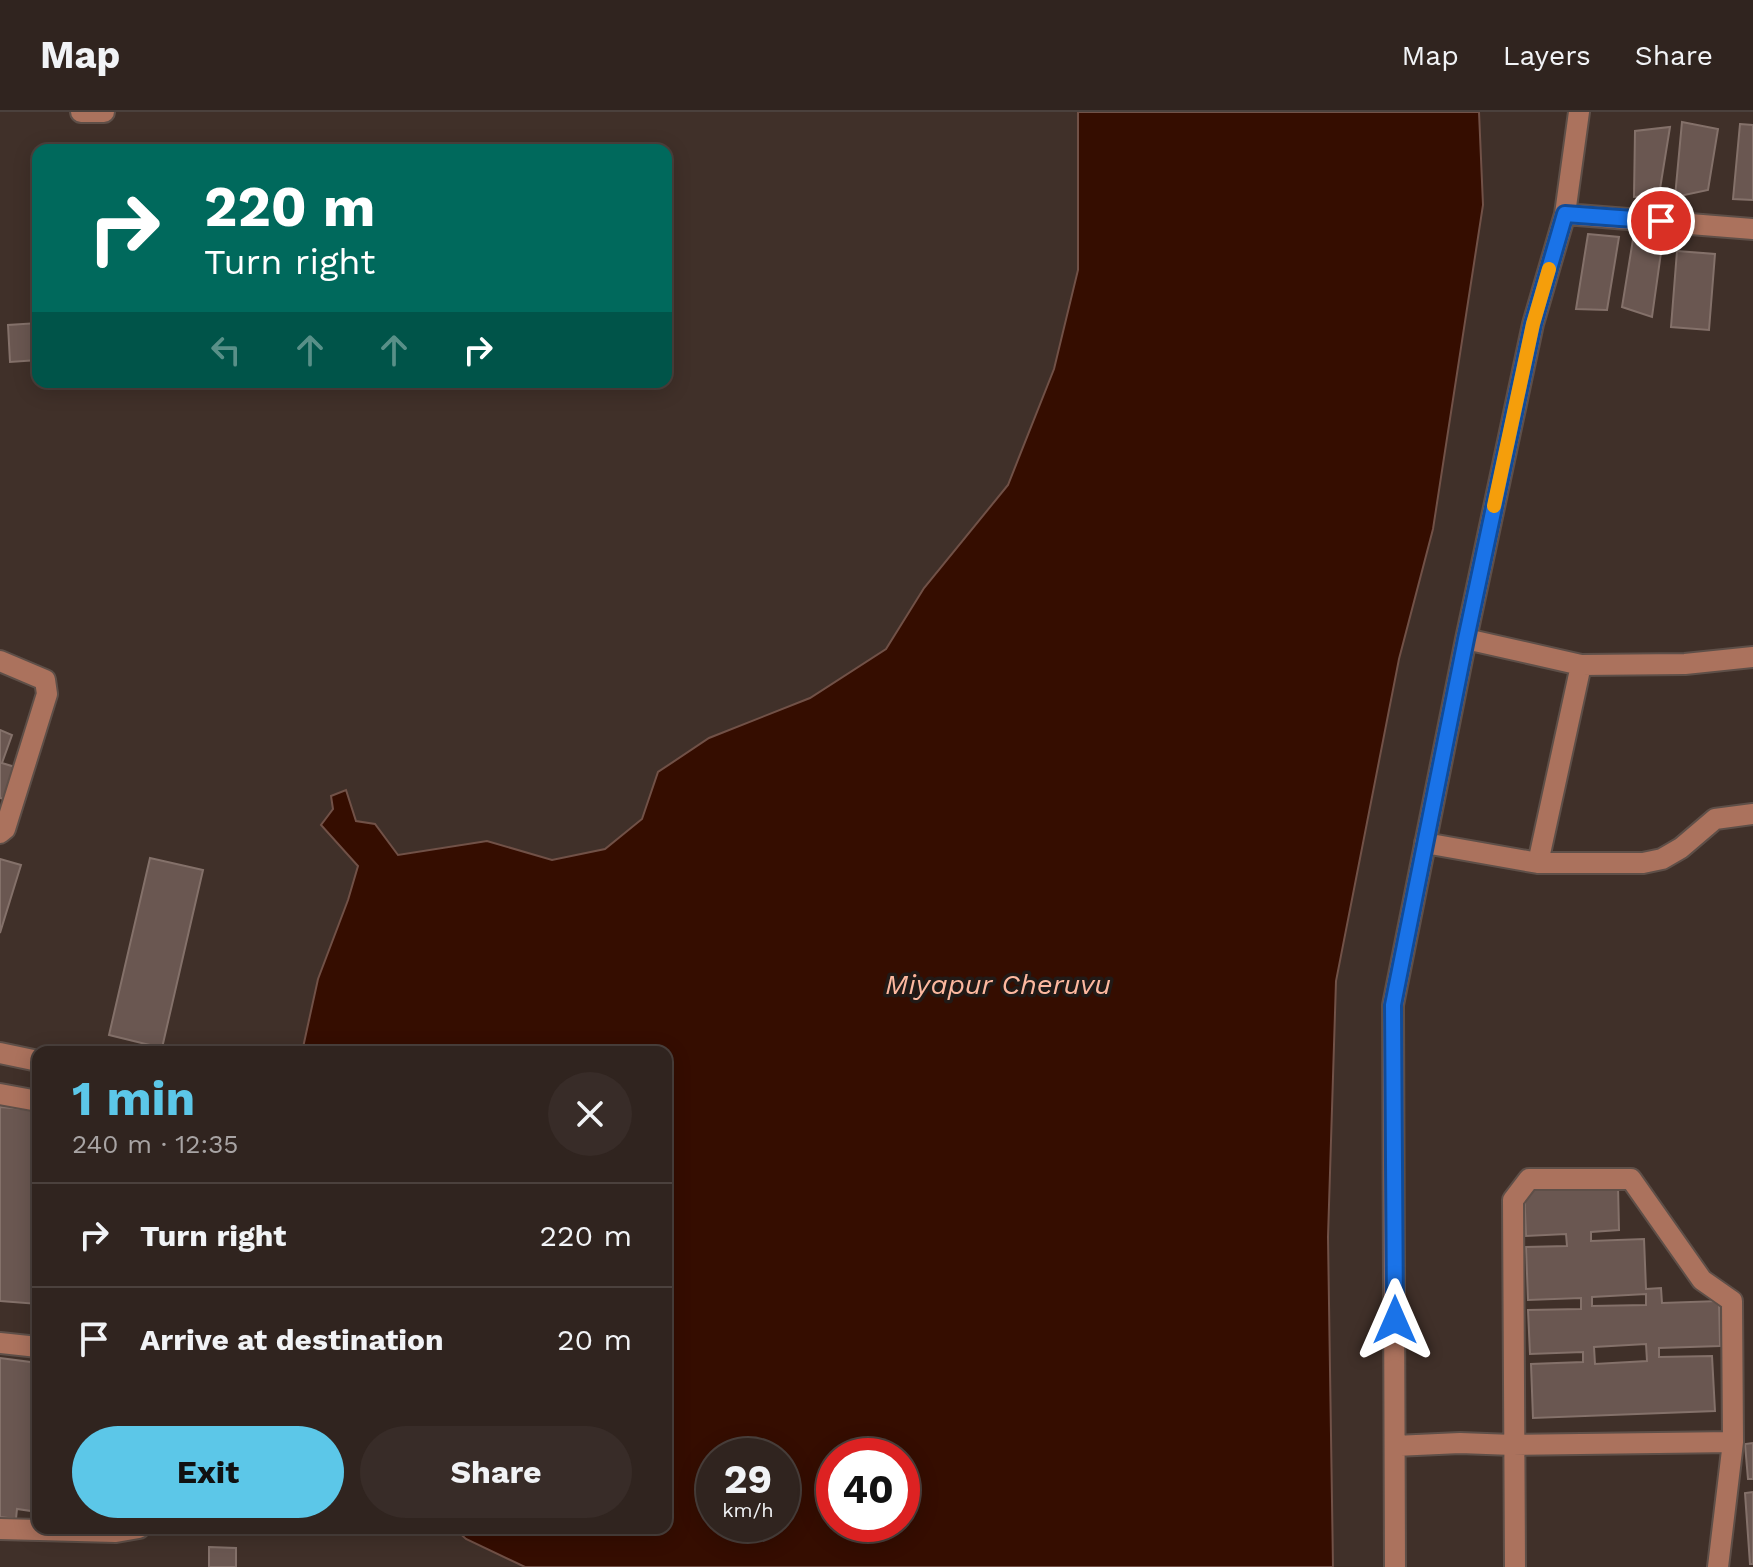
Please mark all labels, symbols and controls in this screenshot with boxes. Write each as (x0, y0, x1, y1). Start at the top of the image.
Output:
text: Map (40, 33, 120, 77)
text: Map (1402, 39, 1459, 72)
text: Layers (1503, 39, 1591, 72)
text: Share (1635, 39, 1713, 72)
text: 220 m (204, 174, 376, 240)
icon: right (72, 176, 176, 280)
pin (1627, 187, 1695, 255)
icon: arrive (1639, 199, 1683, 243)
text: Turn right (204, 241, 375, 283)
icon: left (204, 328, 248, 372)
icon: ahead (288, 328, 332, 372)
icon: ahead (372, 328, 416, 372)
icon: right (456, 328, 500, 372)
water label: Miyapur Cheruvu (885, 968, 1111, 1001)
text: 1 min (72, 1070, 195, 1127)
button: close (548, 1072, 632, 1156)
text: 240 m · 12:35 (72, 1129, 238, 1159)
icon: right (72, 1213, 116, 1257)
text: Turn right (140, 1218, 286, 1253)
text: 220 m (540, 1218, 632, 1253)
position arrow (1353, 1278, 1437, 1362)
icon: arrive (72, 1317, 116, 1361)
text: Arrive at destination (140, 1322, 444, 1357)
text: 20 m (557, 1322, 632, 1357)
button: Exit (72, 1426, 344, 1518)
button: Share (360, 1426, 632, 1518)
speed limit sign: 40 (816, 1438, 920, 1542)
text: 29 (724, 1456, 772, 1503)
text: km/h (722, 1498, 774, 1522)

